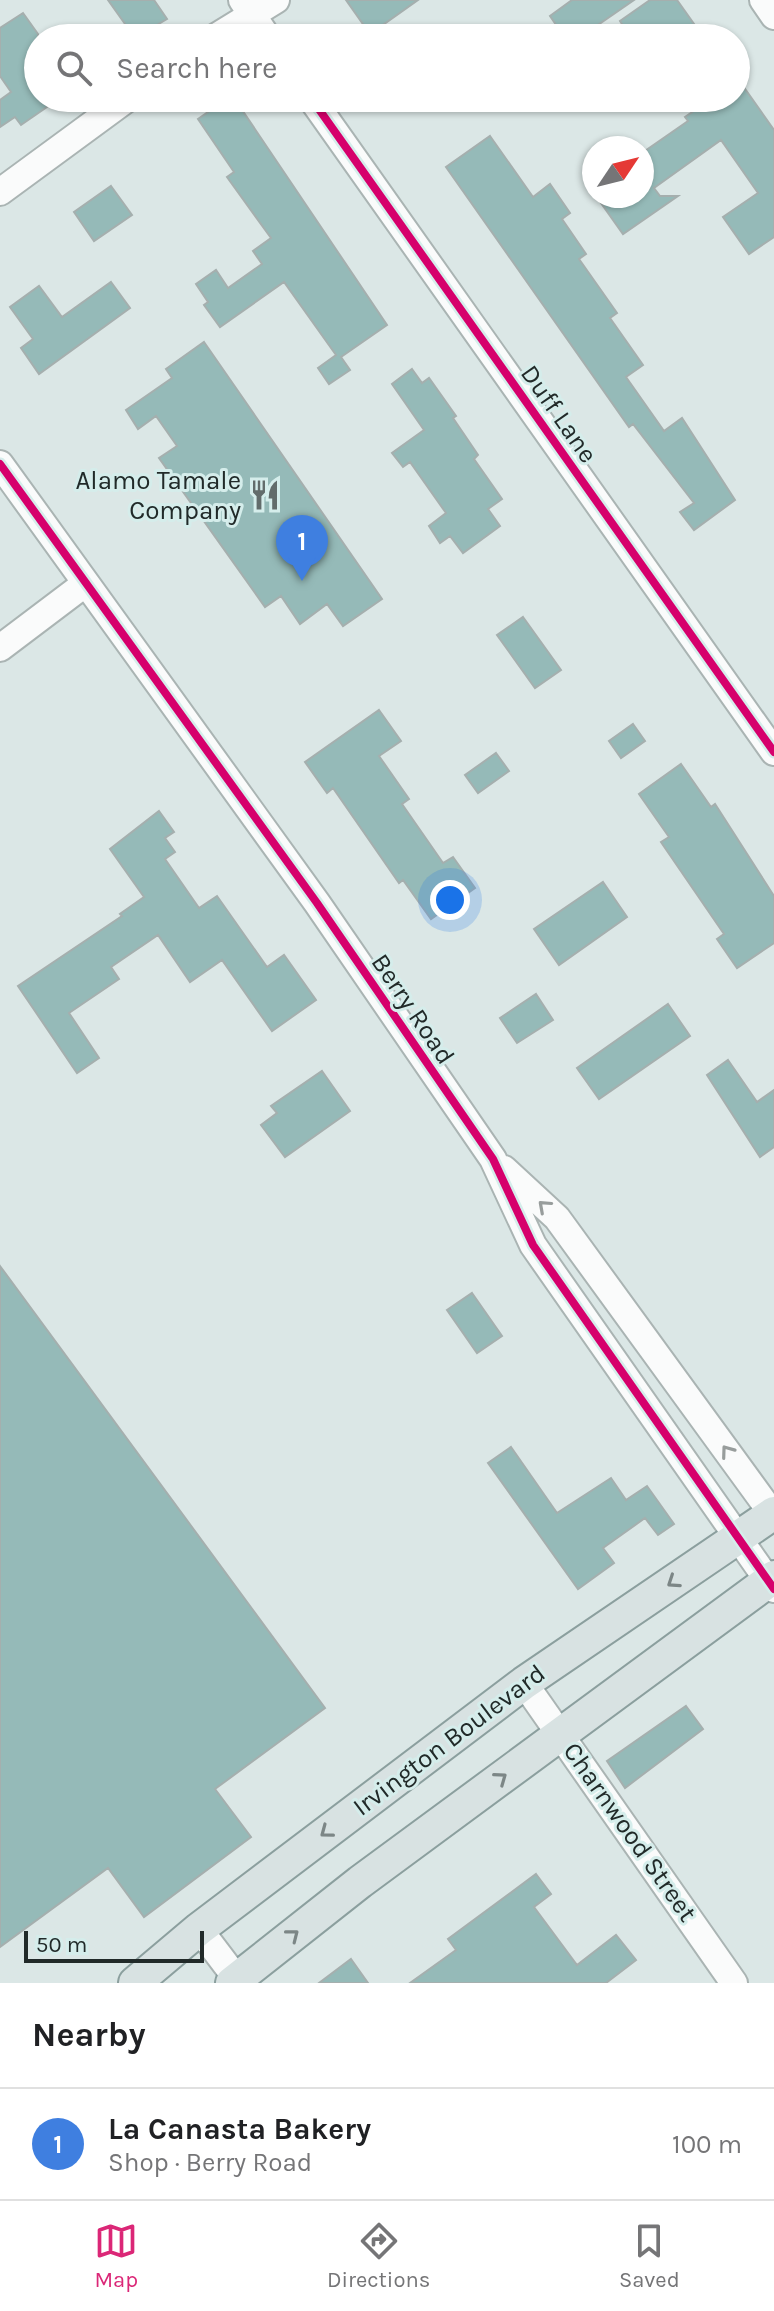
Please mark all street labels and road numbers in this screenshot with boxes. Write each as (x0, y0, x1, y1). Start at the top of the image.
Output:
street label: Duff Lane (514, 359, 604, 469)
street label: Berry Road (365, 948, 461, 1070)
street label: Irvington Boulevard (347, 1658, 551, 1822)
street label: Charnwood Street (557, 1737, 703, 1928)

